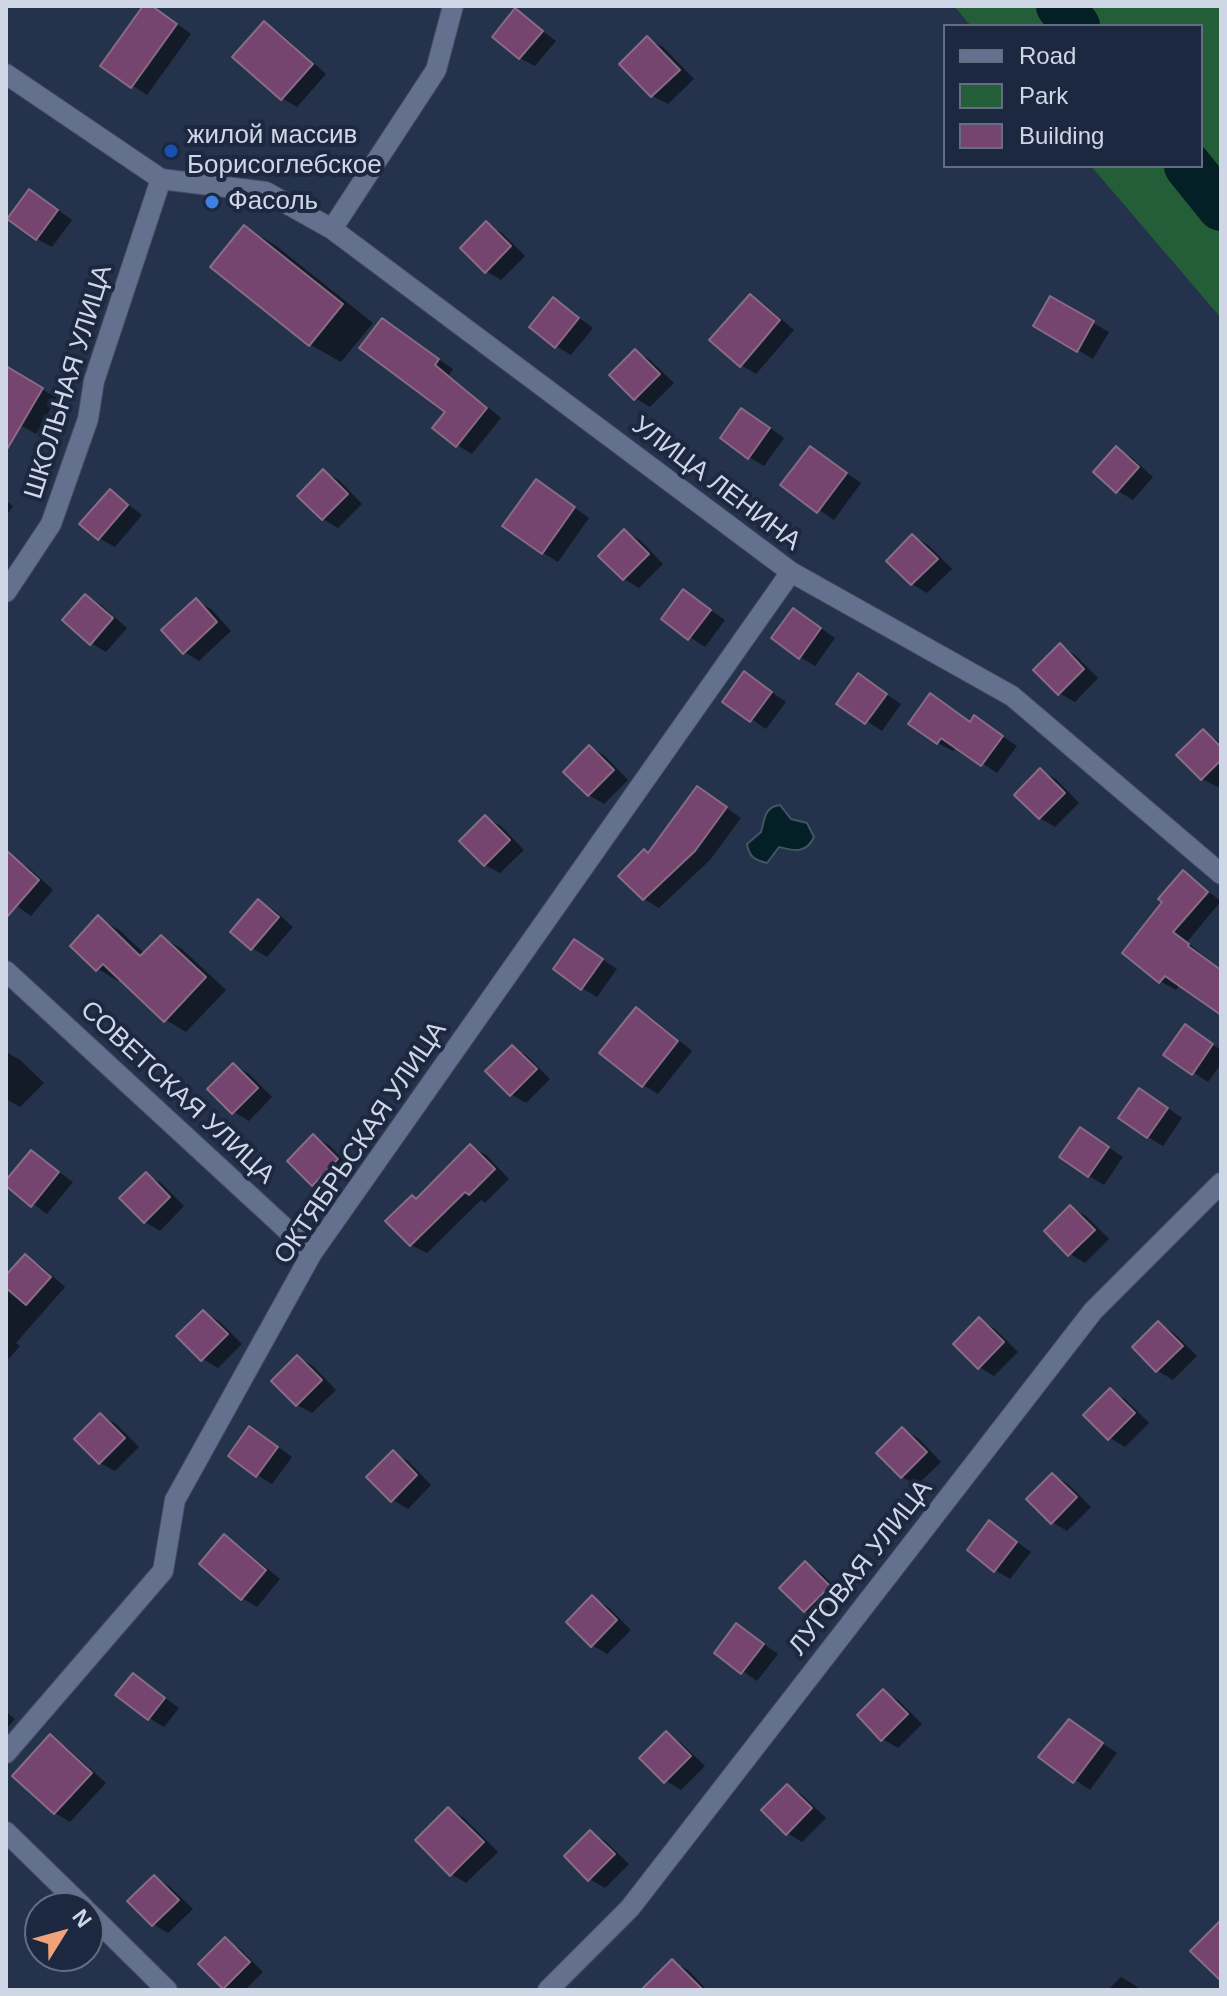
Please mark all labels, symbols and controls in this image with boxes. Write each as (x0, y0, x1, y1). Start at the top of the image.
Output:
legend (943, 24, 1203, 168)
text: Road (1019, 42, 1076, 69)
text: Park (1019, 82, 1068, 109)
place label: жилой массив Борисоглебское (187, 120, 382, 182)
text: Building (1019, 122, 1104, 149)
marker: жилой массив Борисоглебское (162, 142, 180, 160)
place label: Фасоль (228, 186, 318, 218)
marker: Фасоль (203, 193, 221, 211)
street label: ШКОЛЬНАЯ УЛИЦА (19, 261, 119, 503)
street label: УЛИЦА ЛЕНИНА (625, 410, 807, 558)
street label: СОВЕТСКАЯ УЛИЦА (73, 995, 281, 1191)
street label: ОКТЯБРЬСКАЯ УЛИЦА (268, 1016, 454, 1270)
street label: ЛУГОВАЯ УЛИЦА (783, 1474, 939, 1662)
north arrow (24, 1892, 104, 1972)
text: N (67, 1905, 97, 1932)

